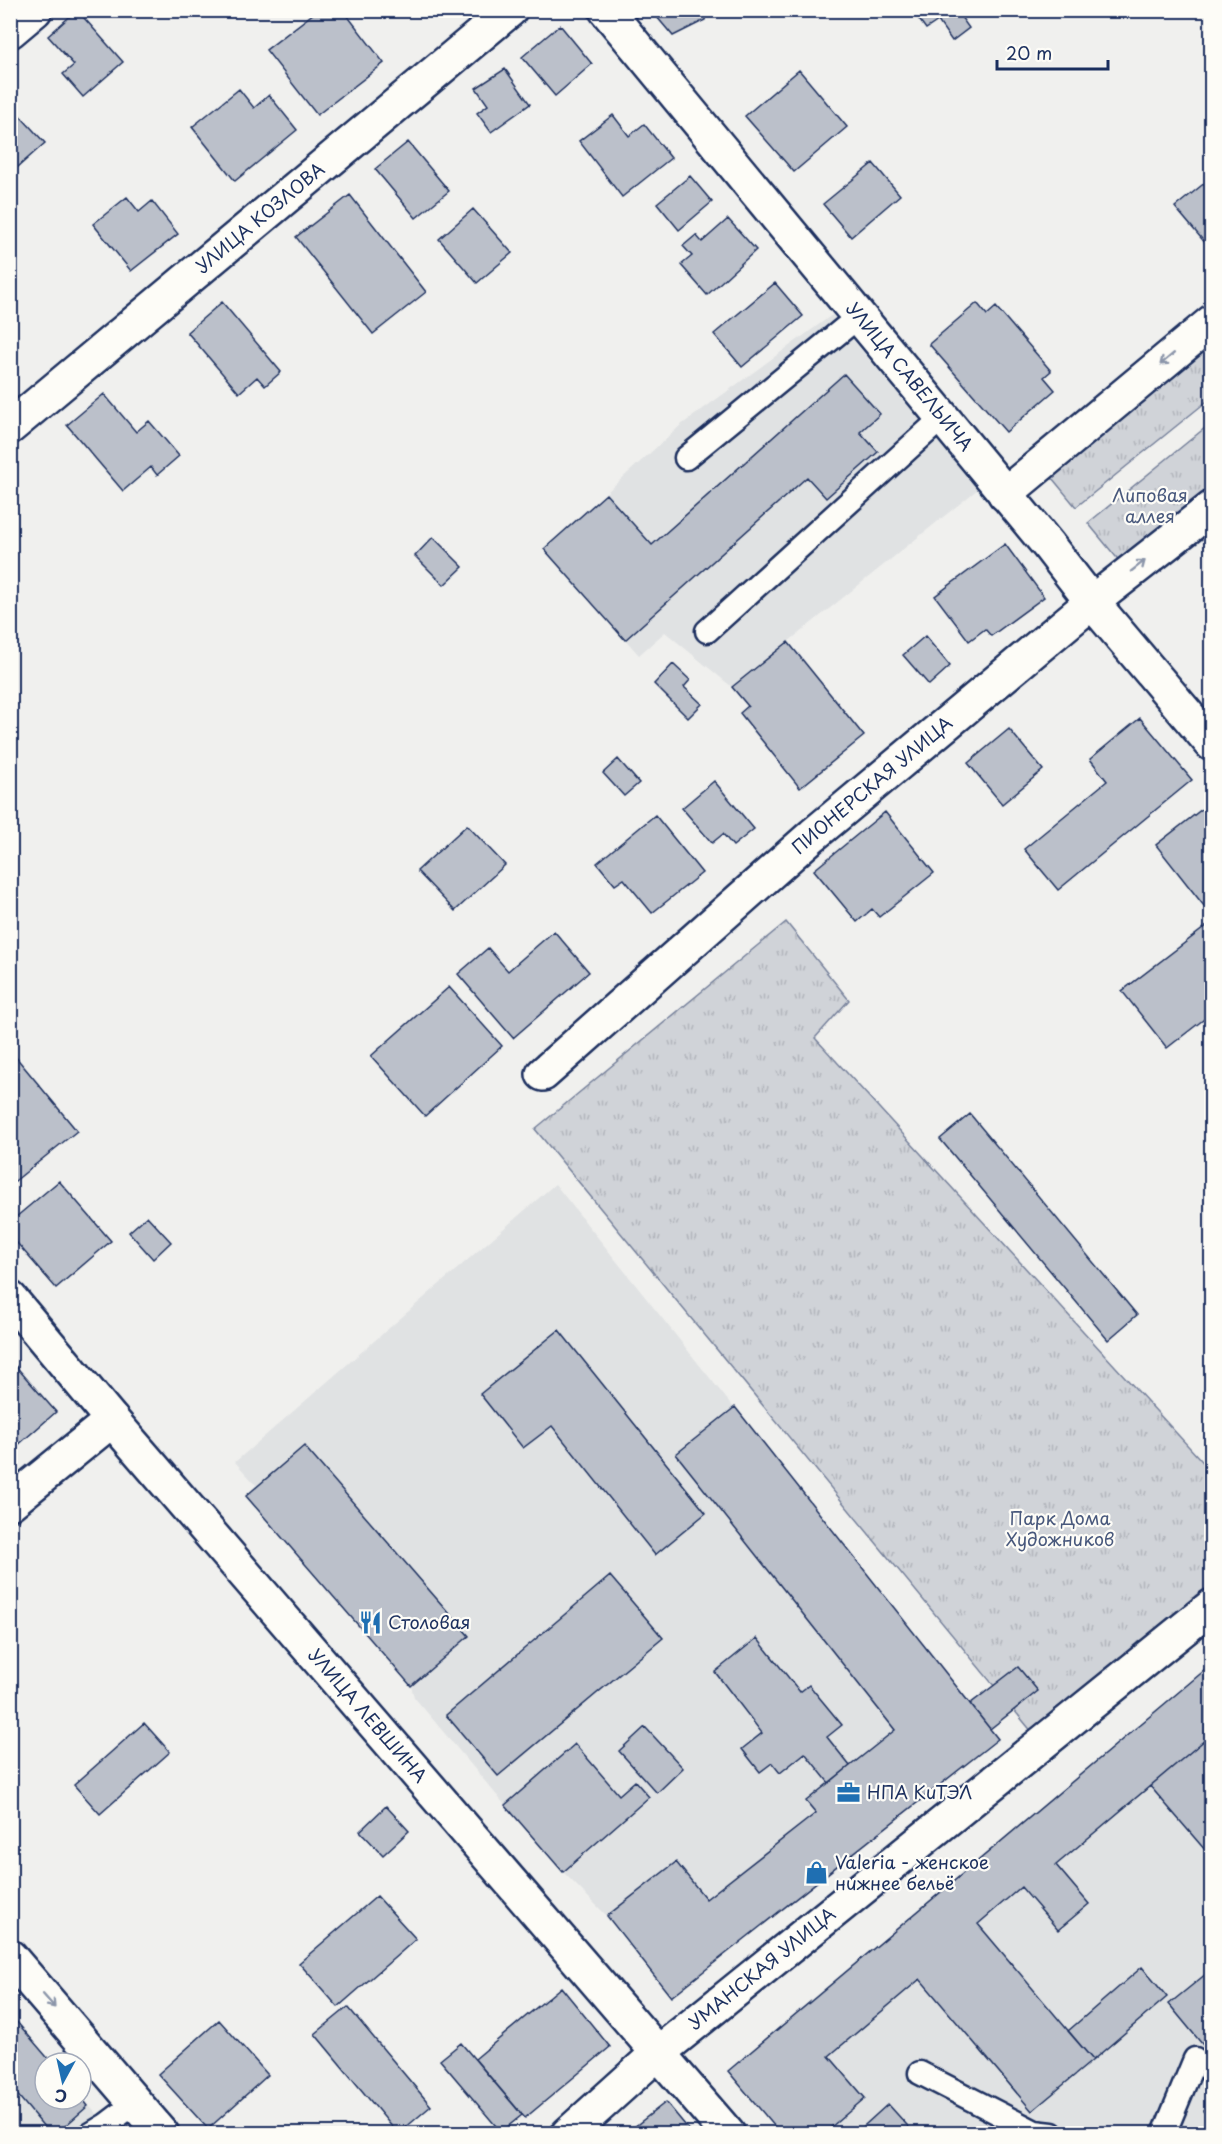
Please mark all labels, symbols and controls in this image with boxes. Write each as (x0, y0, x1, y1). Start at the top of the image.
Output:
scale bar (997, 33, 1108, 71)
text: 20 m (1006, 39, 1052, 66)
street label: УЛИЦА КОЗЛОВА (189, 155, 330, 279)
street label: УЛИЦА САВЕЛЬИЧА (841, 296, 980, 456)
one-way arrow (1159, 353, 1175, 366)
park label: Липовая аллея (1112, 481, 1188, 529)
one-way arrow (1130, 559, 1146, 572)
street label: ПИОНЕРСКАЯ УЛИЦА (785, 709, 958, 860)
park label: Парк Дома Художников (1006, 1504, 1114, 1552)
place label: Столовая (388, 1608, 471, 1635)
restaurant icon: Столовая (357, 1610, 383, 1636)
street label: УЛИЦА ЛЕВШИНА (303, 1642, 434, 1788)
place label: НПА КиТЭЛ (867, 1778, 972, 1805)
office icon: НПА КиТЭЛ (836, 1780, 862, 1806)
place label: Valeria - женское нижнее бельё (835, 1848, 989, 1896)
shop icon: Valeria - женское нижнее бельё (804, 1860, 830, 1886)
street label: УМАНСКАЯ УЛИЦА (682, 1900, 841, 2036)
one-way arrow (42, 1993, 55, 2009)
north arrow (33, 2051, 93, 2111)
text: С (53, 2084, 68, 2110)

